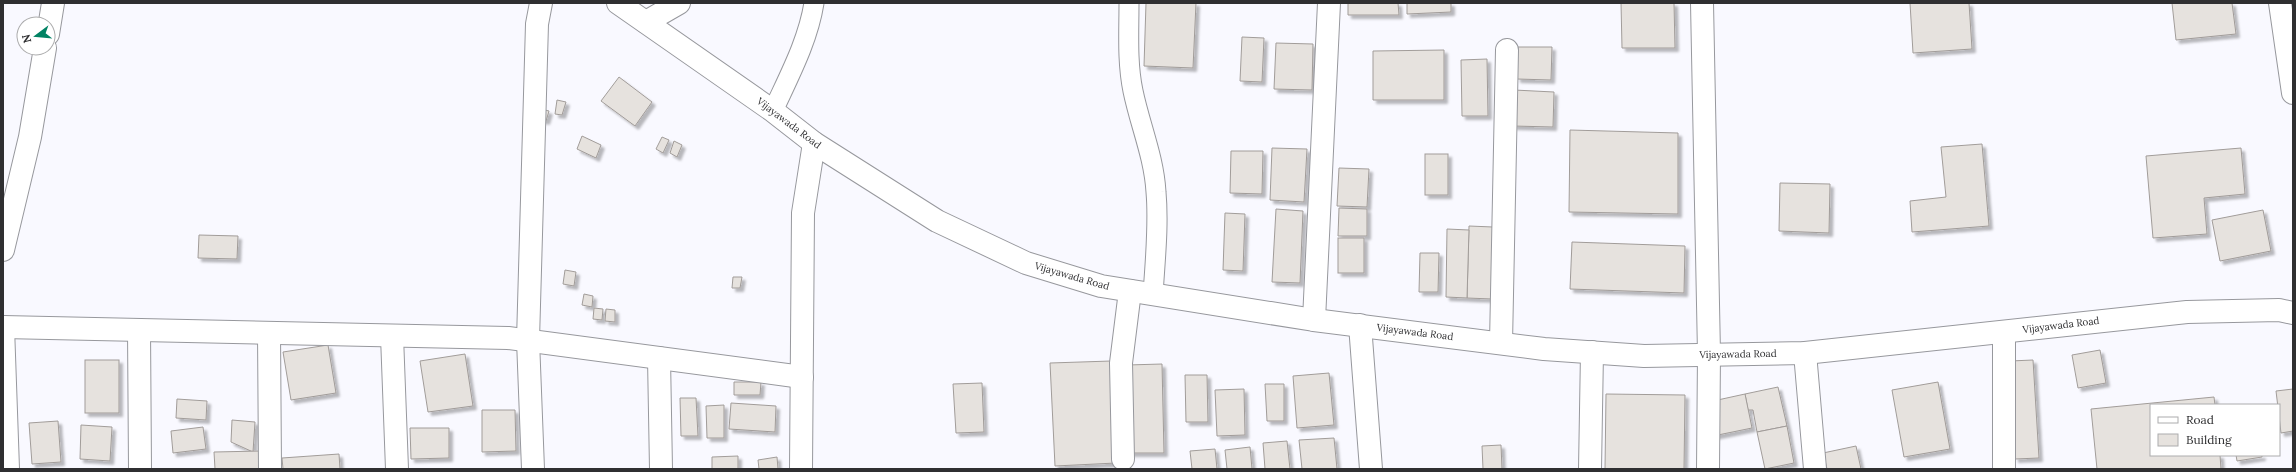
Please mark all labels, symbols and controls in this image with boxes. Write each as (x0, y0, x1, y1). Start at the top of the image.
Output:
north arrow (16, 16, 56, 56)
text: N (18, 32, 34, 45)
street label: Vijayawada Road (753, 94, 824, 151)
street label: Vijayawada Road (1032, 259, 1111, 293)
street label: Vijayawada Road (2021, 314, 2100, 336)
street label: Vijayawada Road (1375, 321, 1454, 343)
street label: Vijayawada Road (1698, 347, 1777, 361)
legend (2150, 404, 2280, 456)
text: Road (2186, 412, 2214, 427)
text: Building (2186, 432, 2232, 447)

